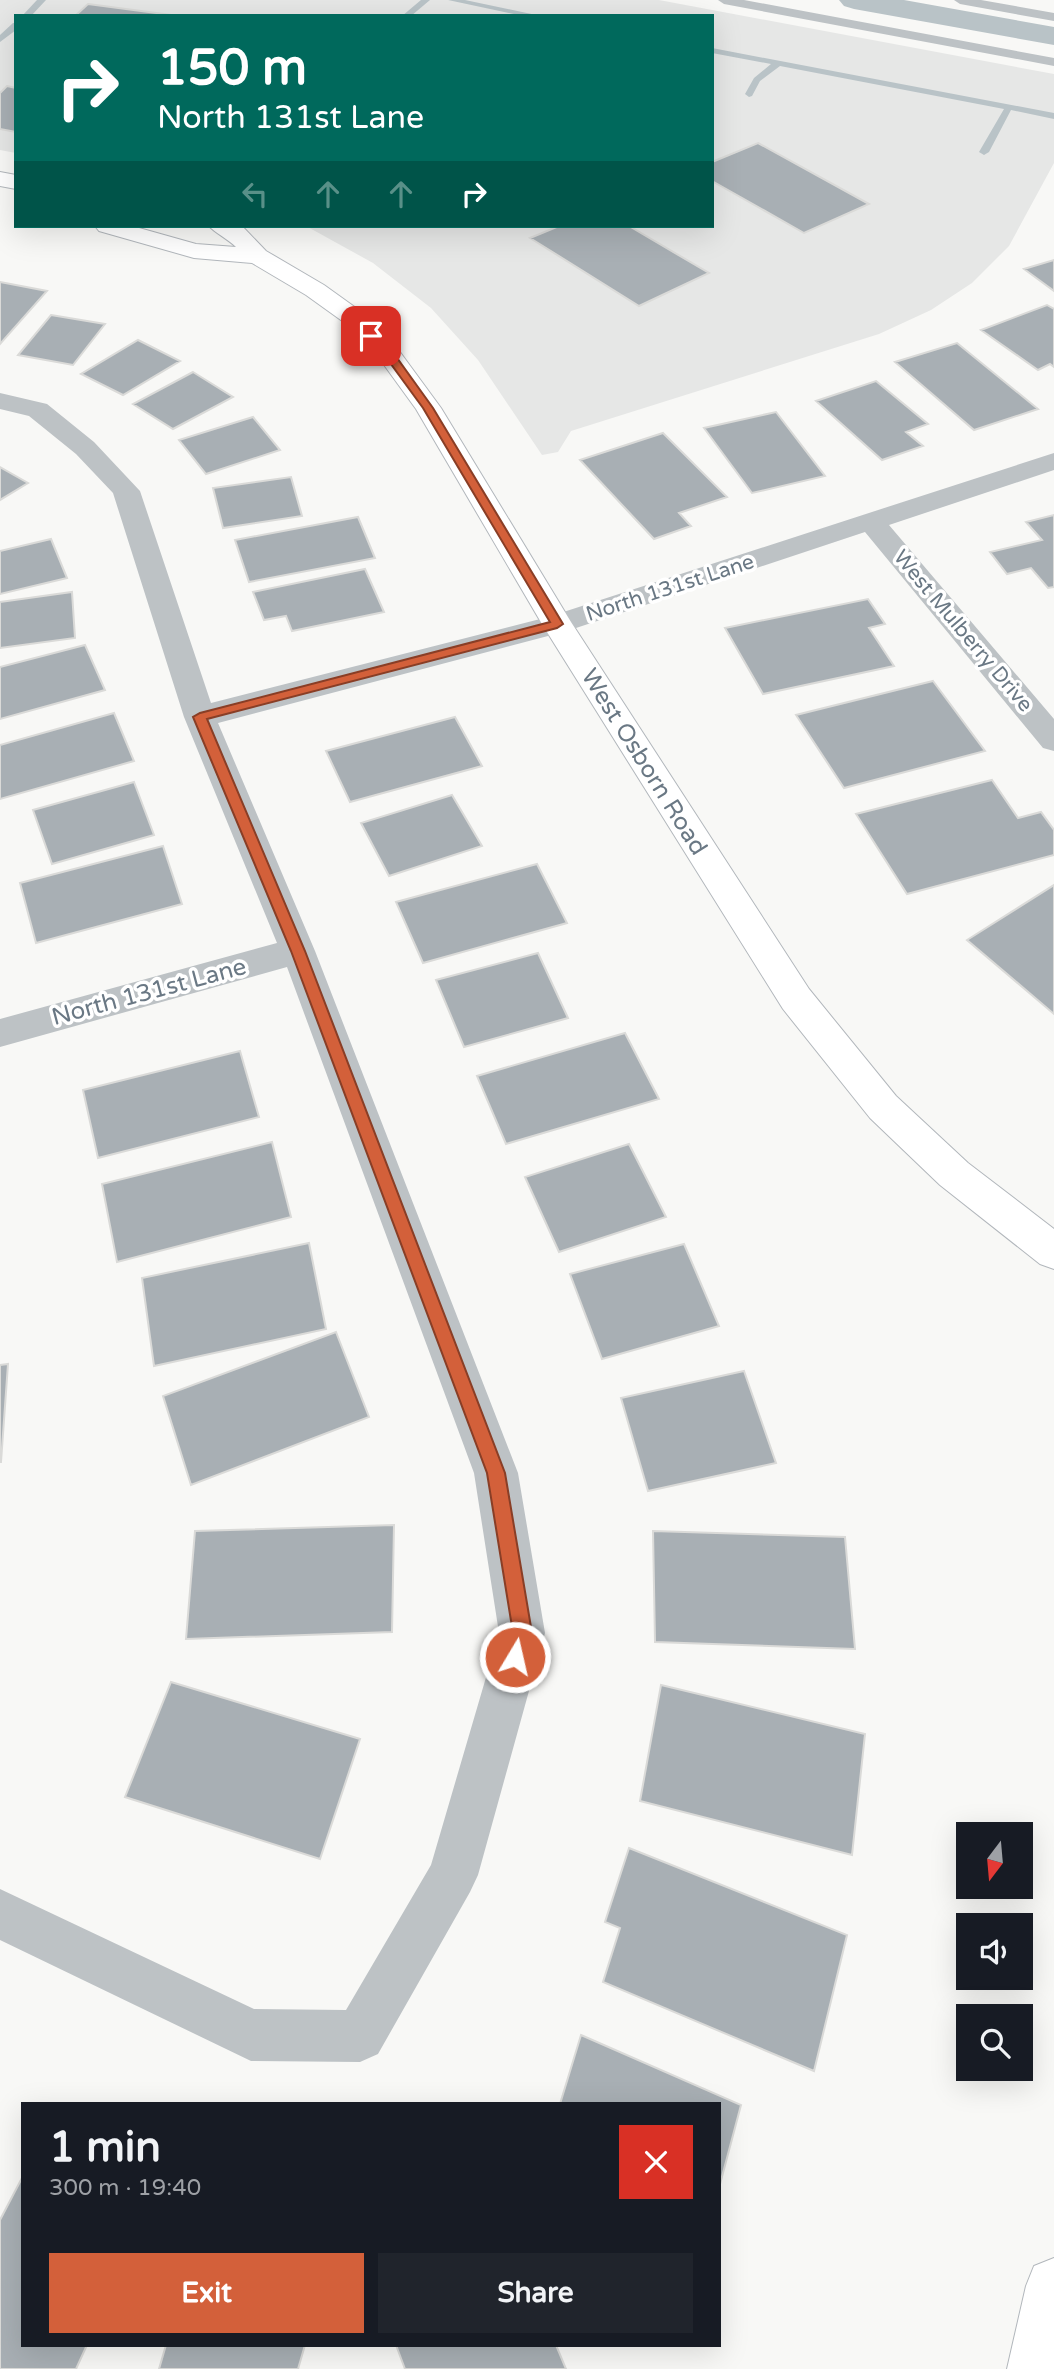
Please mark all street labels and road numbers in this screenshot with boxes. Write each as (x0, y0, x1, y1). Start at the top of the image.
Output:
street label: West Mulberry Drive (888, 545, 1038, 717)
street label: North 131st Lane (583, 549, 757, 627)
street label: West Osborn Road (575, 663, 713, 861)
street label: North 131st Lane (49, 952, 249, 1032)

